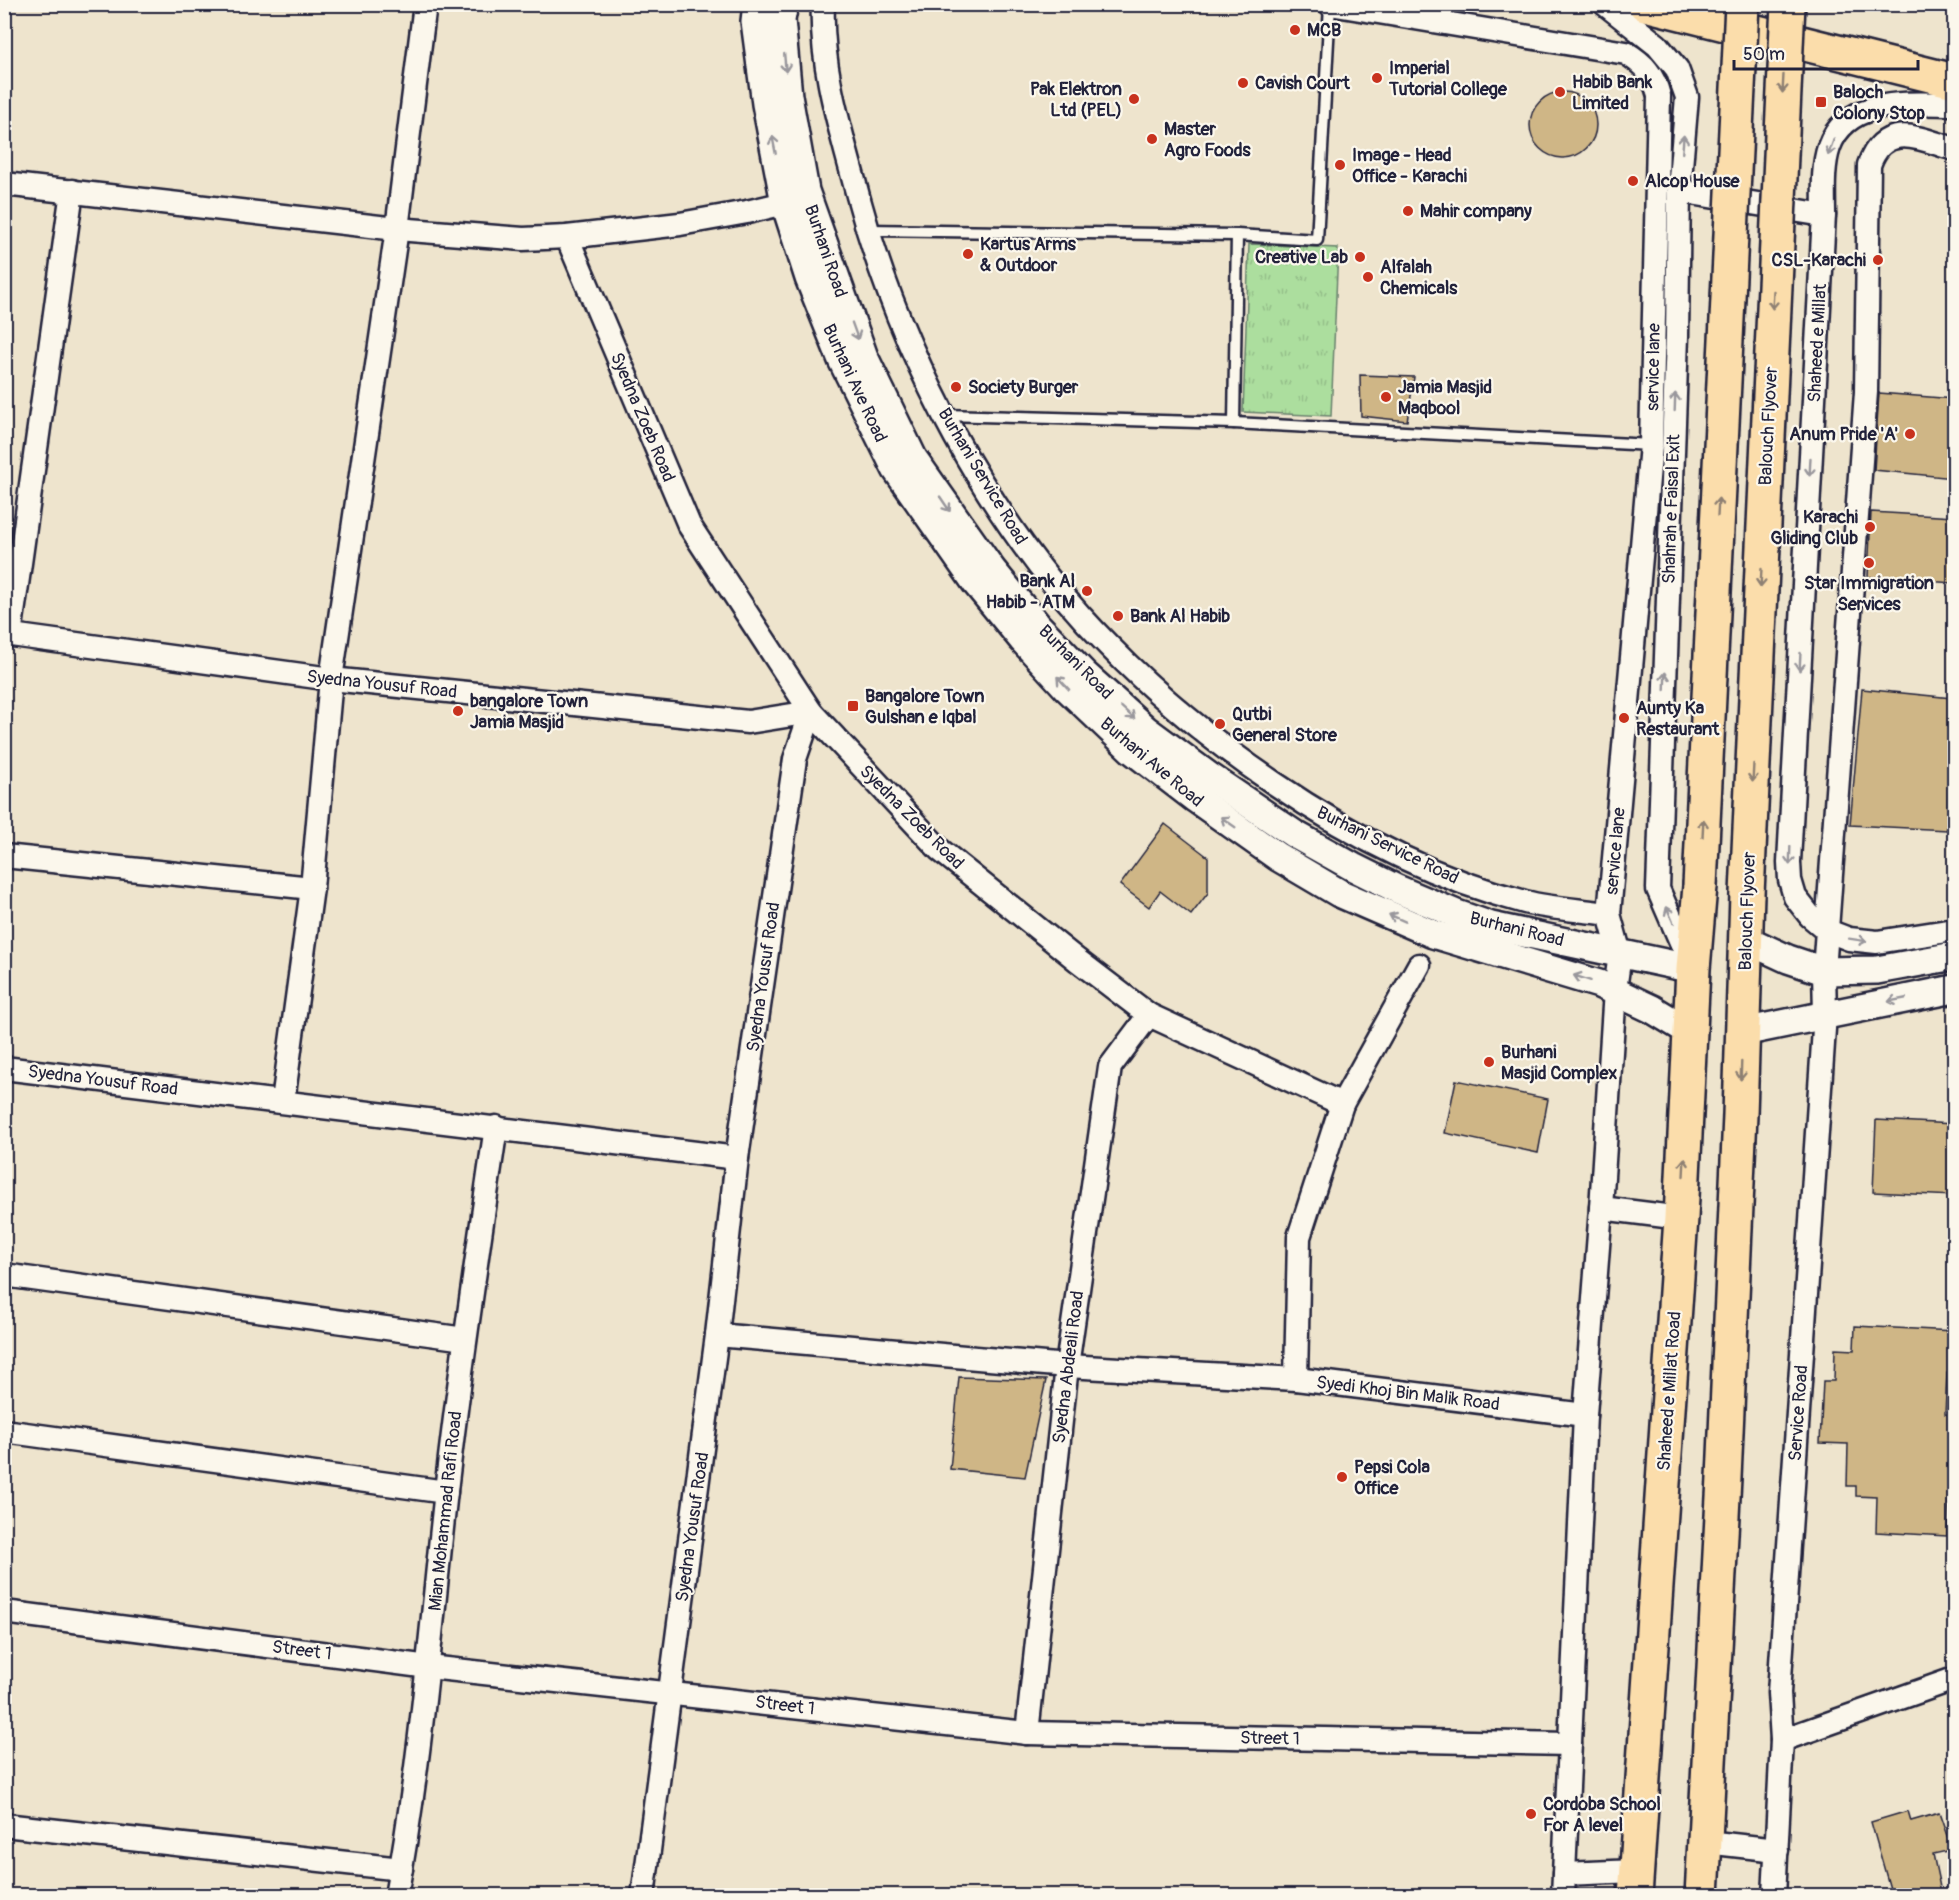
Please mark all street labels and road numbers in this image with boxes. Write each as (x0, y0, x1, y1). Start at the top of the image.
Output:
street label: Burhani Road (799, 202, 852, 301)
street label: Shaheed e Millat (1803, 282, 1832, 403)
street label: Burhani Ave Road (817, 320, 892, 446)
street label: service lane (1641, 323, 1666, 411)
street label: Syedna Zoeb Road (605, 349, 680, 485)
street label: Balouch Flyover (1754, 365, 1783, 486)
street label: Burhani Service Road (933, 404, 1032, 549)
street label: Shahrah e Faisal Exit (1657, 433, 1686, 584)
street label: Burhani Road (1033, 620, 1118, 705)
street label: Syedna Yousuf Road (306, 665, 458, 704)
street label: Burhani Ave Road (1095, 712, 1208, 812)
street label: Syedna Zoeb Road (855, 760, 969, 874)
street label: Burhani Service Road (1313, 801, 1463, 890)
street label: service lane (1600, 806, 1631, 896)
street label: Balouch Flyover (1734, 851, 1761, 971)
street label: Syedna Yousuf Road (742, 901, 785, 1053)
street label: Burhani Road (1467, 907, 1566, 952)
street label: Syedna Yousuf Road (27, 1060, 179, 1101)
street label: Syedna Abdeali Road (1048, 1289, 1089, 1445)
street label: Shaheed e Millat Road (1652, 1310, 1687, 1472)
street label: Service Road (1784, 1364, 1813, 1462)
street label: Syedi Khoj Bin Malik Road (1315, 1371, 1501, 1416)
street label: Mian Mohammad Rafi Road (424, 1410, 467, 1612)
street label: Syedna Yousuf Road (671, 1451, 714, 1603)
street label: Street 1 (271, 1635, 333, 1666)
street label: Street 1 (754, 1690, 816, 1721)
street label: Street 1 (1240, 1726, 1300, 1751)

